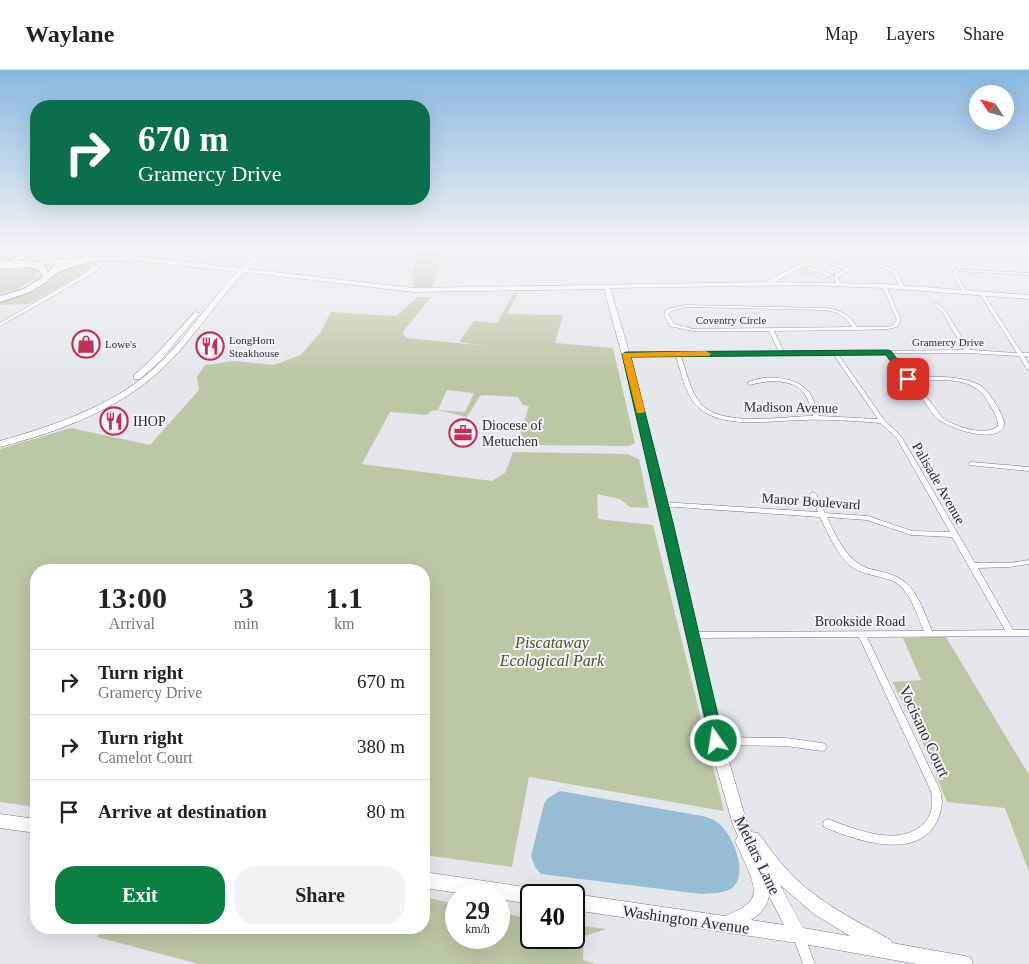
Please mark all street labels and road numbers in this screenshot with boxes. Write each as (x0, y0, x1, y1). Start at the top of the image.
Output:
street label: Coventry Circle (696, 314, 766, 326)
street label: Gramercy Drive (912, 336, 984, 348)
street label: Madison Avenue (744, 399, 838, 416)
street label: Palisade Avenue (909, 440, 968, 527)
street label: Manor Boulevard (761, 491, 861, 512)
street label: Brookside Road (815, 614, 905, 629)
street label: Vocisano Court (896, 683, 953, 780)
street label: Metlars Lane (731, 813, 784, 897)
street label: Washington Avenue (621, 902, 750, 938)

